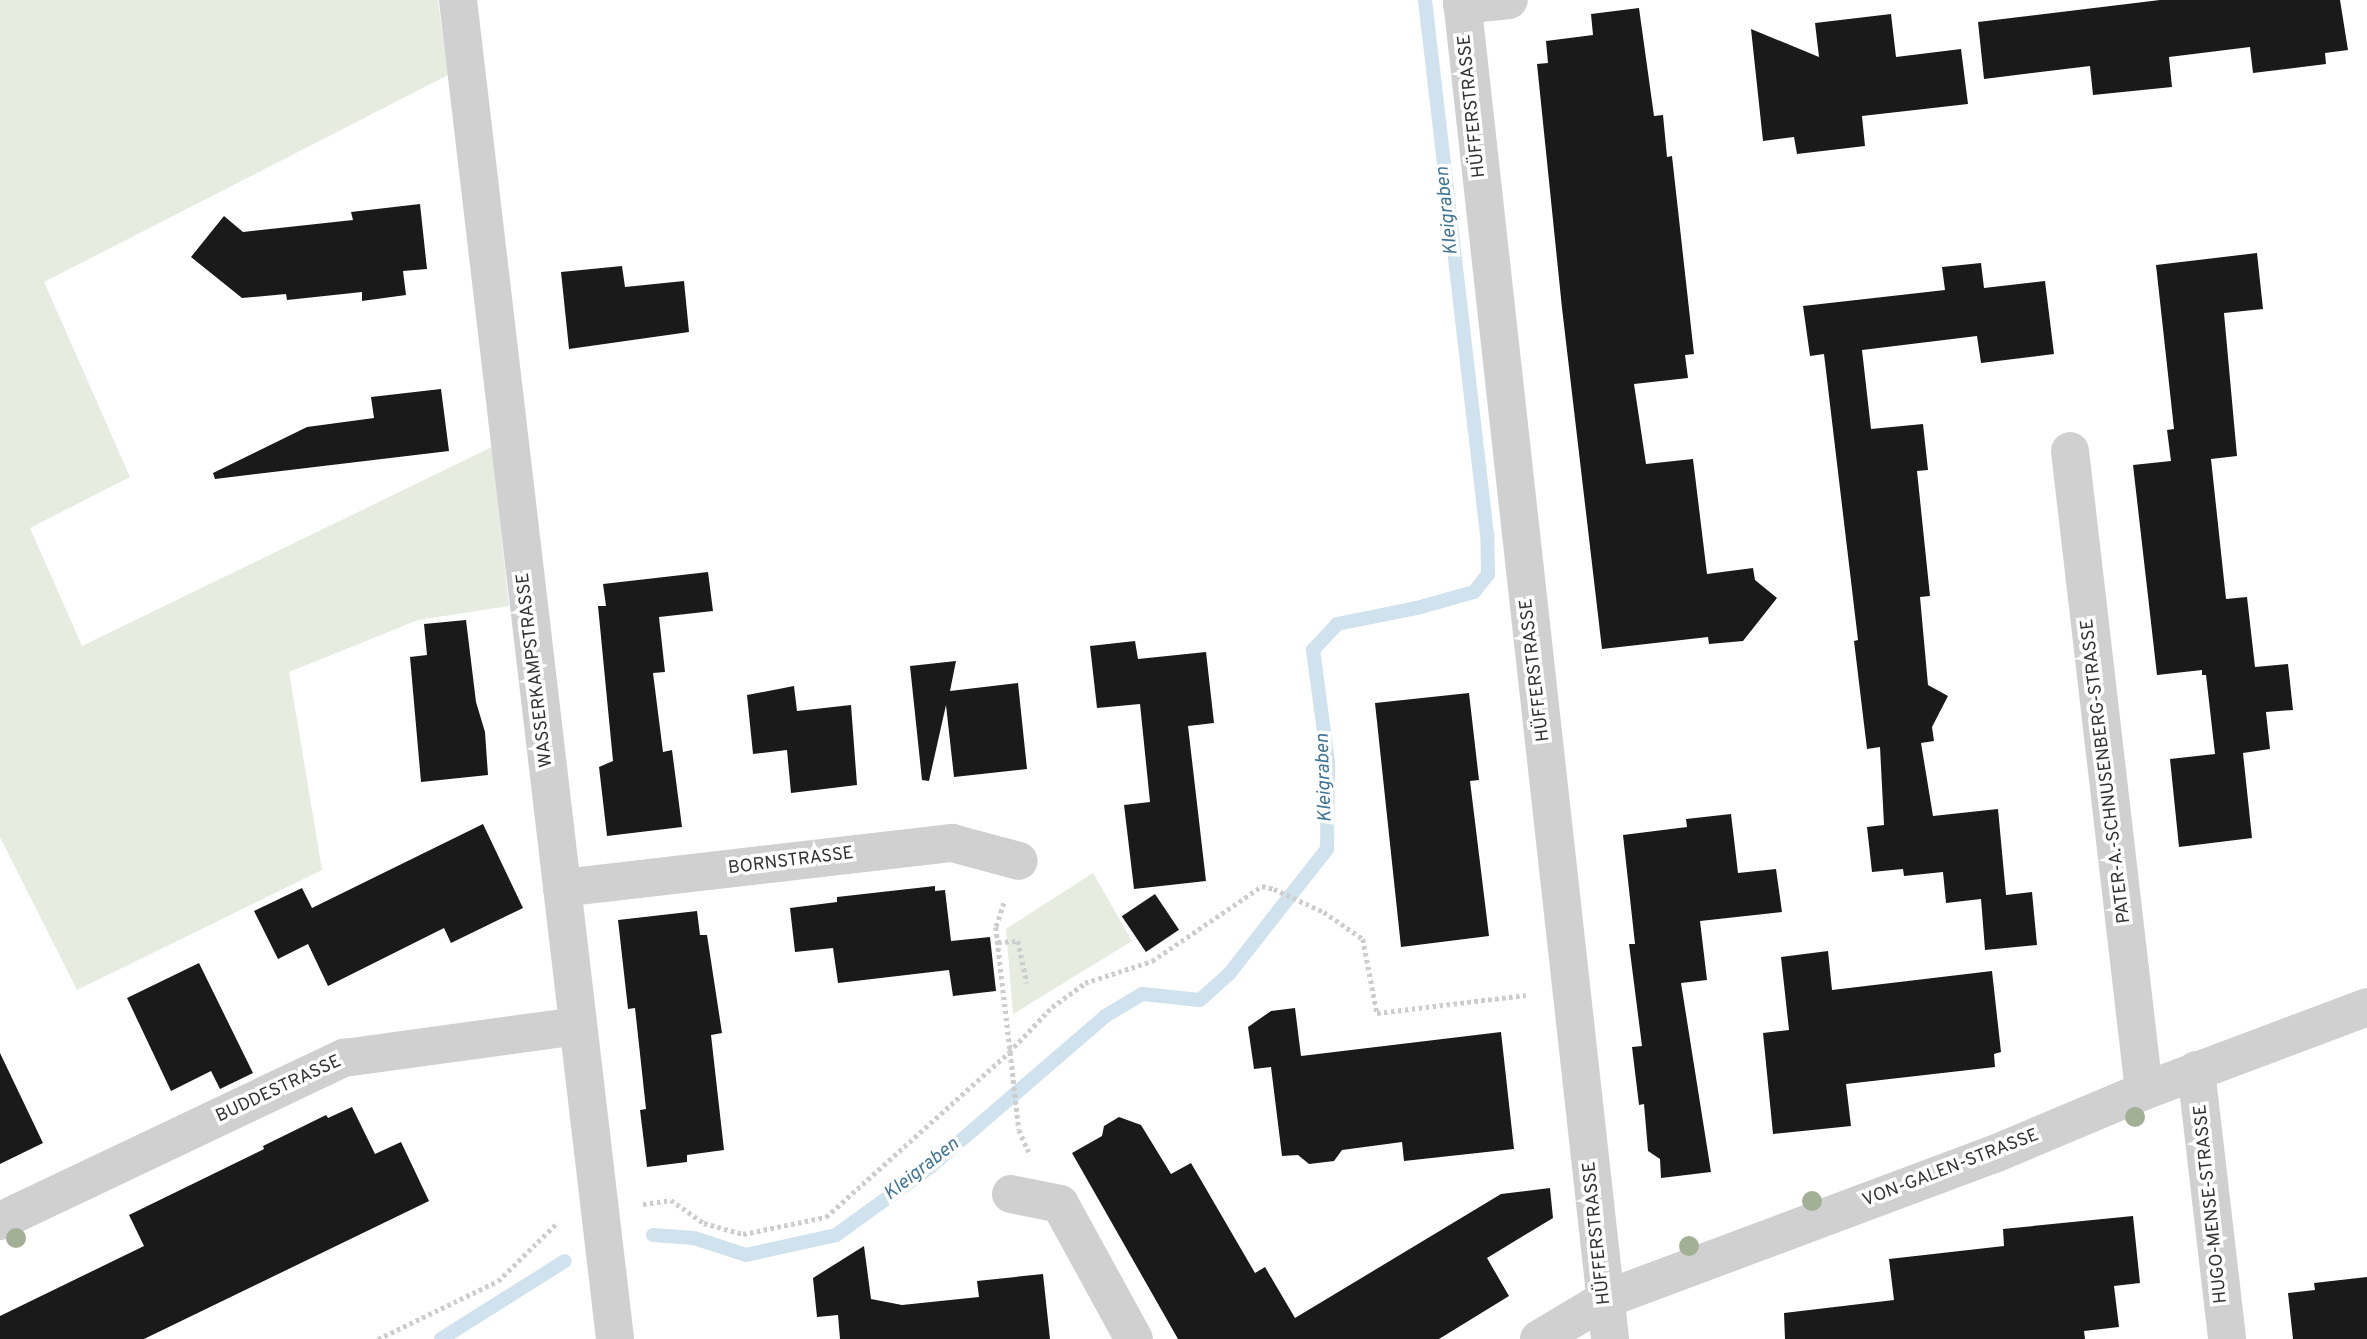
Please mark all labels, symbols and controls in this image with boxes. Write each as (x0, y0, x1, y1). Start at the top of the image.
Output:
street label: HÜFFERSTRASSE (1455, 33, 1491, 179)
water label: Kleigraben (1432, 166, 1464, 256)
street label: WASSERKAMPSTRASSE (513, 571, 559, 769)
street label: HÜFFERSTRASSE (1516, 597, 1556, 743)
street label: PATER-A.-SCHNUSENBERG-STRASSE (2078, 617, 2136, 925)
water label: Kleigraben (1312, 733, 1338, 823)
street label: BORNSTRASSE (727, 844, 855, 880)
street label: BUDDESTRASSE (213, 1052, 345, 1128)
street label: HUGO-MENSE-STRASSE (2191, 1103, 2233, 1305)
street label: VON-GALEN-STRASSE (1860, 1125, 2042, 1213)
water label: Kleigraben (880, 1134, 964, 1206)
street label: HÜFFERSTRASSE (1580, 1160, 1616, 1306)

